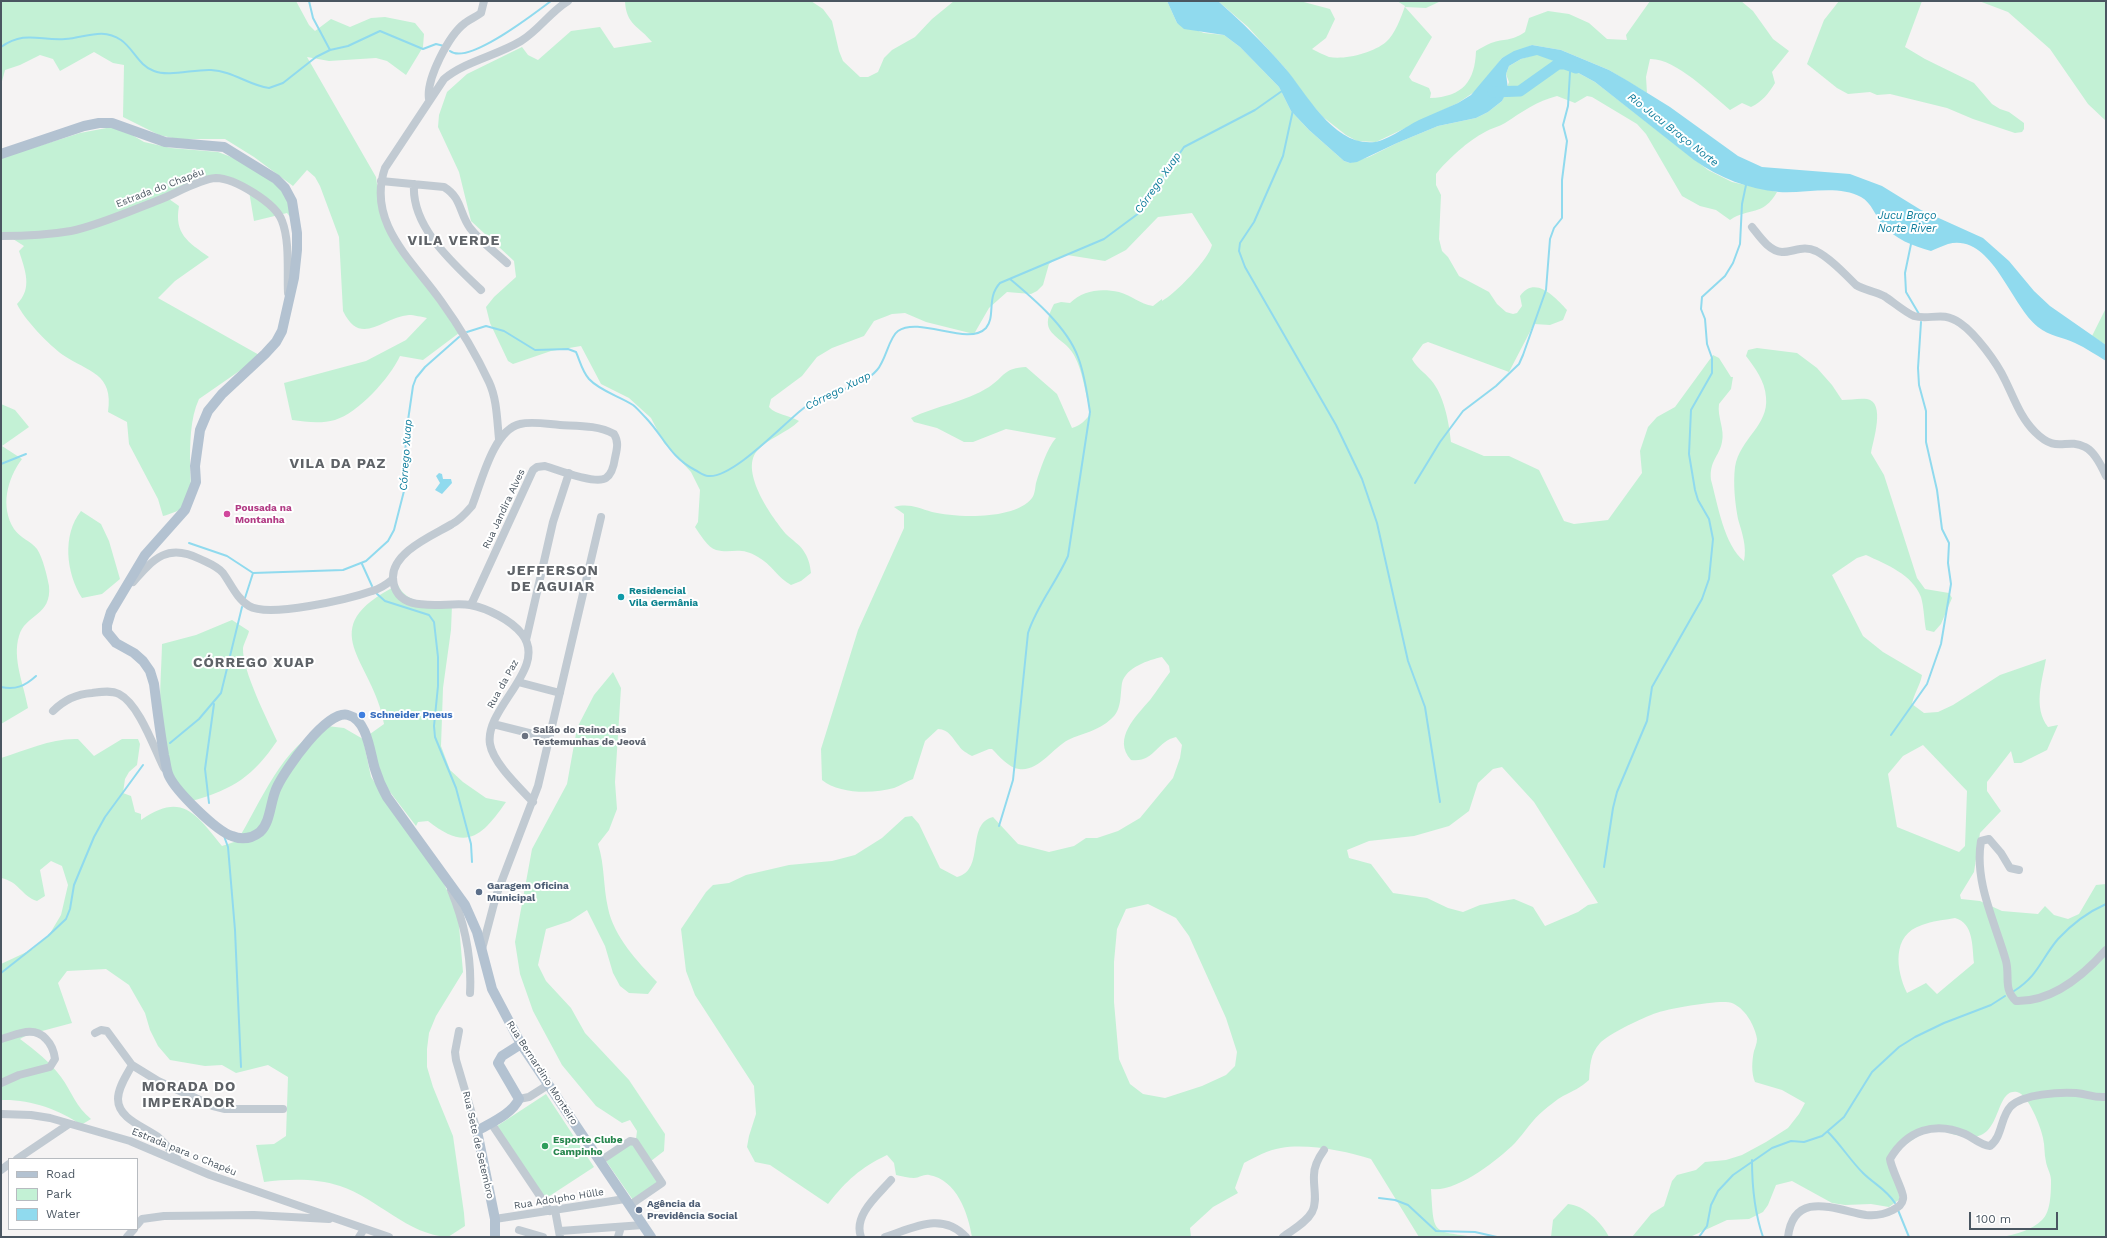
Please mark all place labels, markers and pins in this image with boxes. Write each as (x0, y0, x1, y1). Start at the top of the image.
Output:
place label: Pousada na Montanha (235, 502, 292, 526)
marker: Pousada na Montanha (222, 509, 232, 519)
place label: Residencial Vila Germânia (629, 585, 698, 608)
marker: Residencial Vila Germânia (616, 592, 626, 602)
place label: Schneider Pneus (370, 709, 453, 721)
marker: Schneider Pneus (357, 710, 367, 720)
place label: Salão do Reino das Testemunhas de Jeová (533, 724, 646, 748)
marker: Salão do Reino das Testemunhas de Jeová (520, 731, 530, 741)
place label: Garagem Oficina Municipal (487, 880, 569, 904)
marker: Garagem Oficina Municipal (474, 887, 484, 897)
place label: Esporte Clube Campinho (553, 1134, 622, 1158)
marker: Esporte Clube Campinho (540, 1141, 550, 1151)
place label: Agência da Previdência Social (647, 1198, 738, 1222)
marker: Agência da Previdência Social (634, 1205, 644, 1215)

